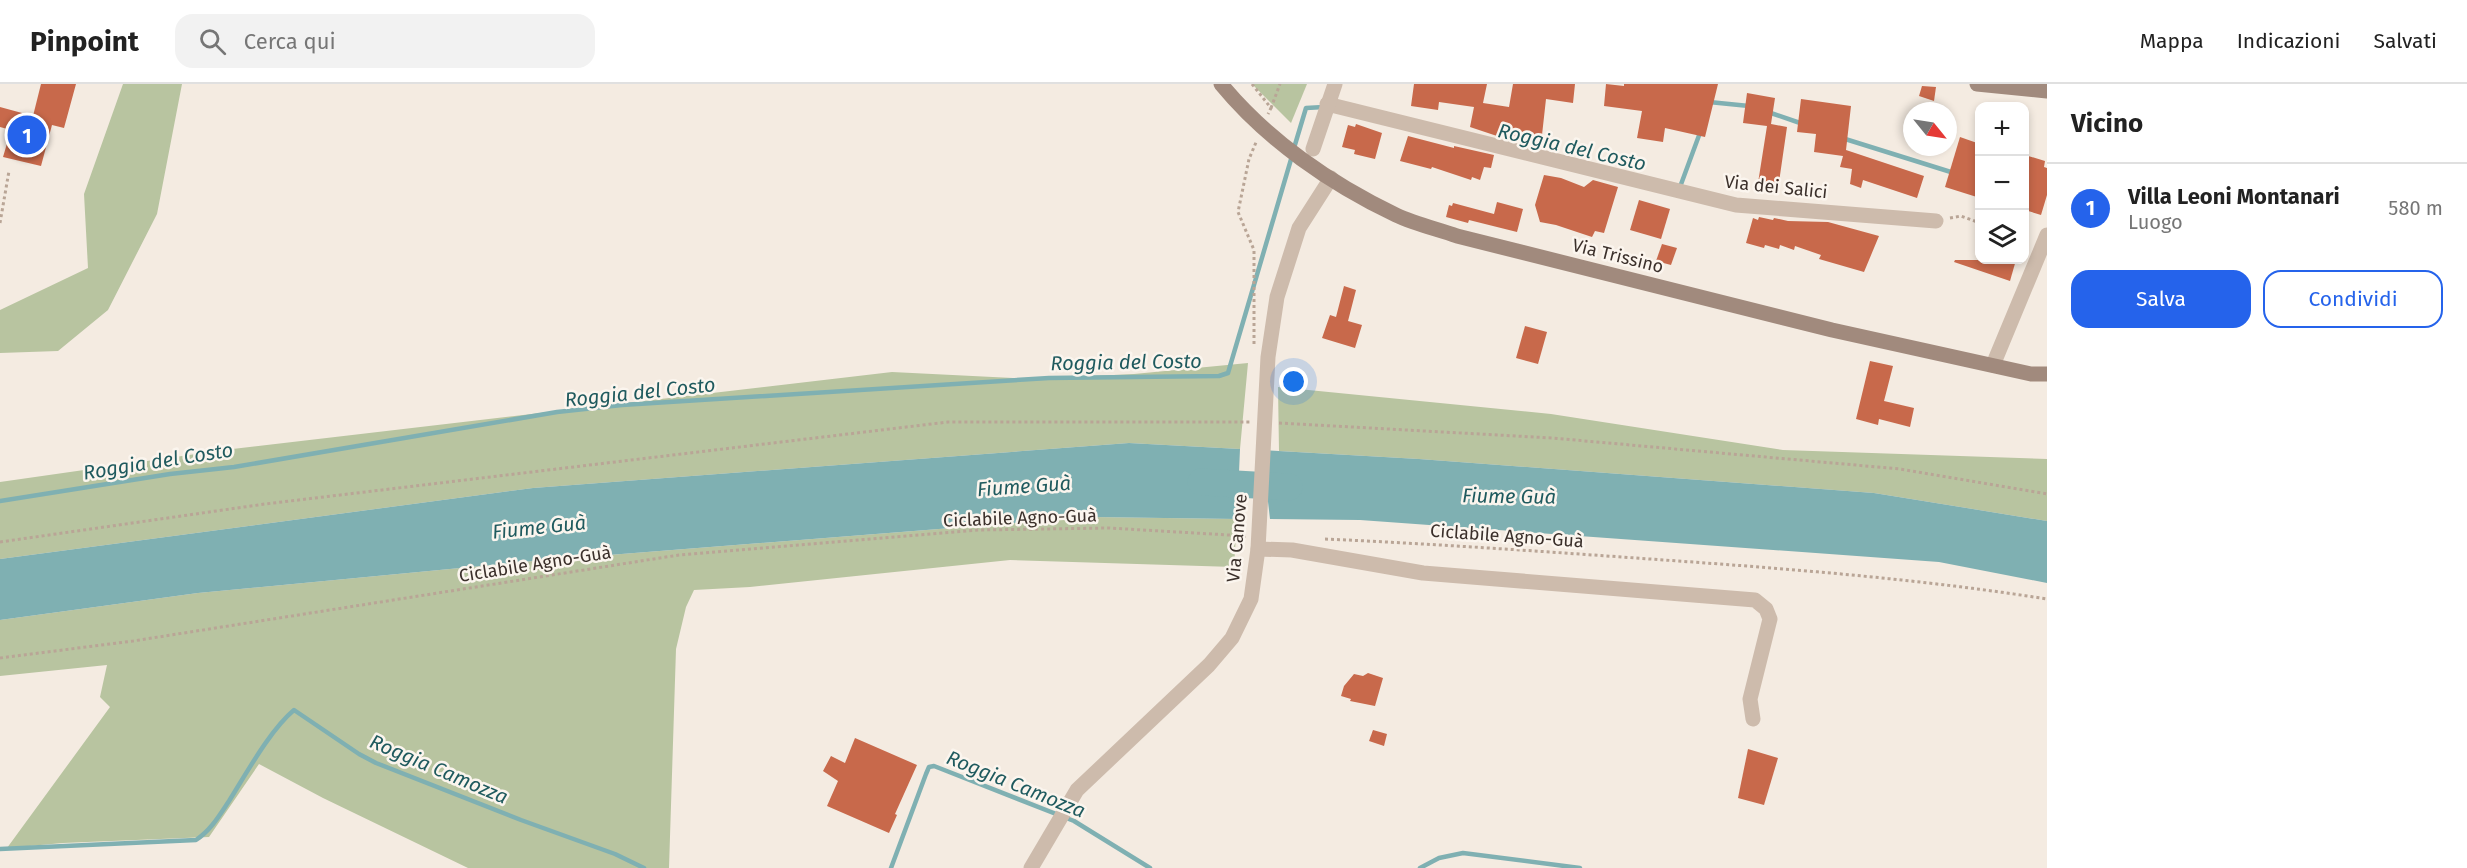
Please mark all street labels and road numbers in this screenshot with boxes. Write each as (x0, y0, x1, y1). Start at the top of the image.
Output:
street label: Via dei Salici (1723, 171, 1829, 203)
street label: Via Trissino (1570, 234, 1666, 278)
street label: Via Canove (1222, 493, 1252, 583)
street label: Ciclabile Agno-Guà (943, 504, 1097, 532)
street label: Ciclabile Agno-Guà (1429, 520, 1585, 552)
street label: Ciclabile Agno-Guà (457, 541, 613, 587)

